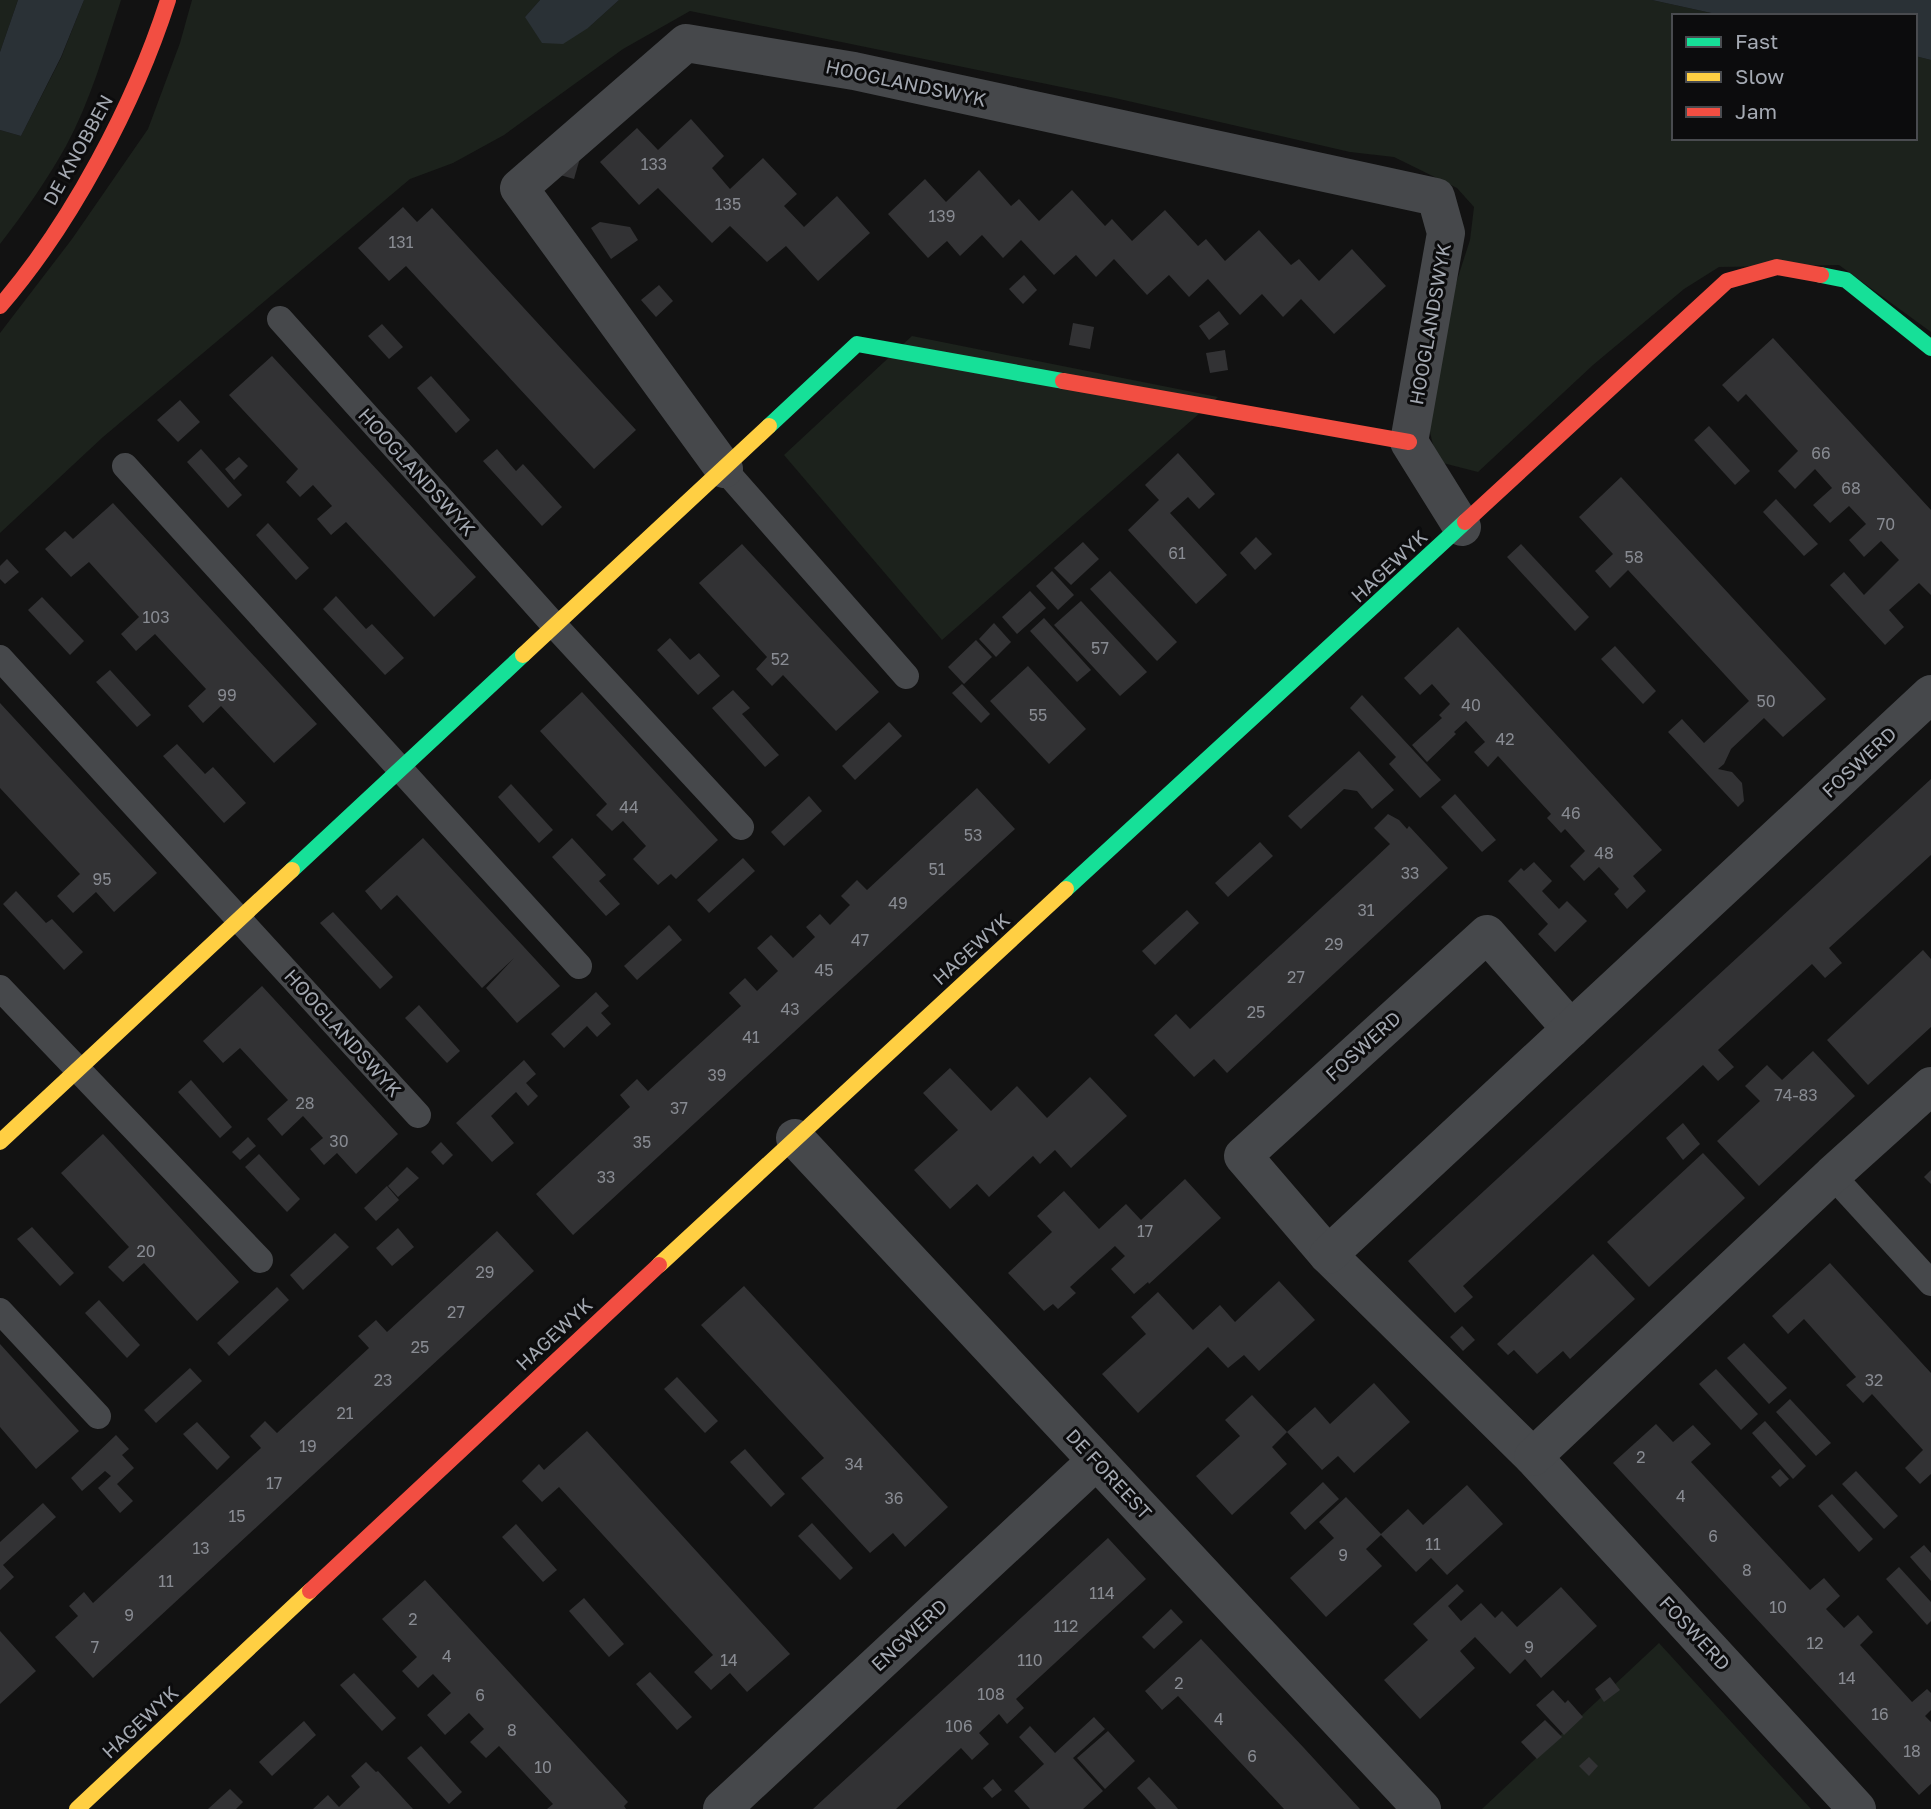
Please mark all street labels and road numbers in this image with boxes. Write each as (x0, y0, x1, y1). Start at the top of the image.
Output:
street label: HOOGLANDSWYK (824, 54, 989, 111)
street label: DE KNOBBEN (38, 91, 117, 209)
street label: HOOGLANDSWYK (1404, 241, 1455, 407)
street label: HOOGLANDSWYK (354, 403, 481, 540)
street label: HAGEWYK (1346, 525, 1431, 607)
street label: FOSWERD (1817, 721, 1901, 802)
street label: HAGEWYK (927, 908, 1014, 989)
street label: HOOGLANDSWYK (280, 964, 407, 1101)
street label: FOSWERD (1320, 1006, 1405, 1085)
street label: HAGEWYK (511, 1293, 596, 1375)
street label: DE FOREEST (1062, 1424, 1157, 1524)
street label: FOSWERD (1655, 1591, 1736, 1675)
street label: ENGWERD (866, 1594, 951, 1676)
street label: HAGEWYK (97, 1681, 182, 1763)

